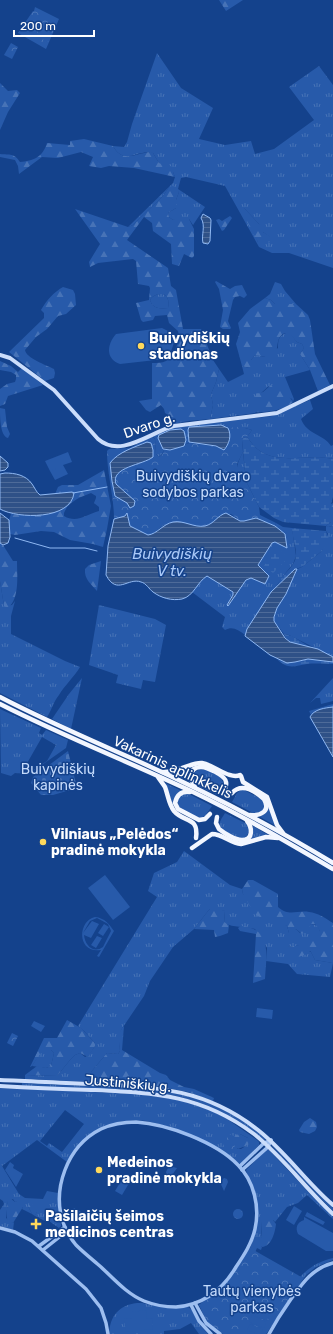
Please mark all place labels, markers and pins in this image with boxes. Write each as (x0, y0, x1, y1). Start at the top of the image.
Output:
place label: Buivydiškių stadionas (149, 330, 230, 363)
marker: Buivydiškių stadionas (136, 341, 146, 351)
place label: Vilniaus „Pelėdos“ pradinė mokykla (51, 826, 178, 859)
marker: Vilniaus „Pelėdos“ pradinė mokykla (38, 837, 48, 847)
place label: Medeinos pradinė mokykla (107, 1154, 222, 1187)
marker: Medeinos pradinė mokykla (94, 1165, 104, 1175)
place label: Pašilaičių šeimos medicinos centras (45, 1208, 174, 1241)
marker: Pašilaičių šeimos medicinos centras (30, 1218, 42, 1230)

